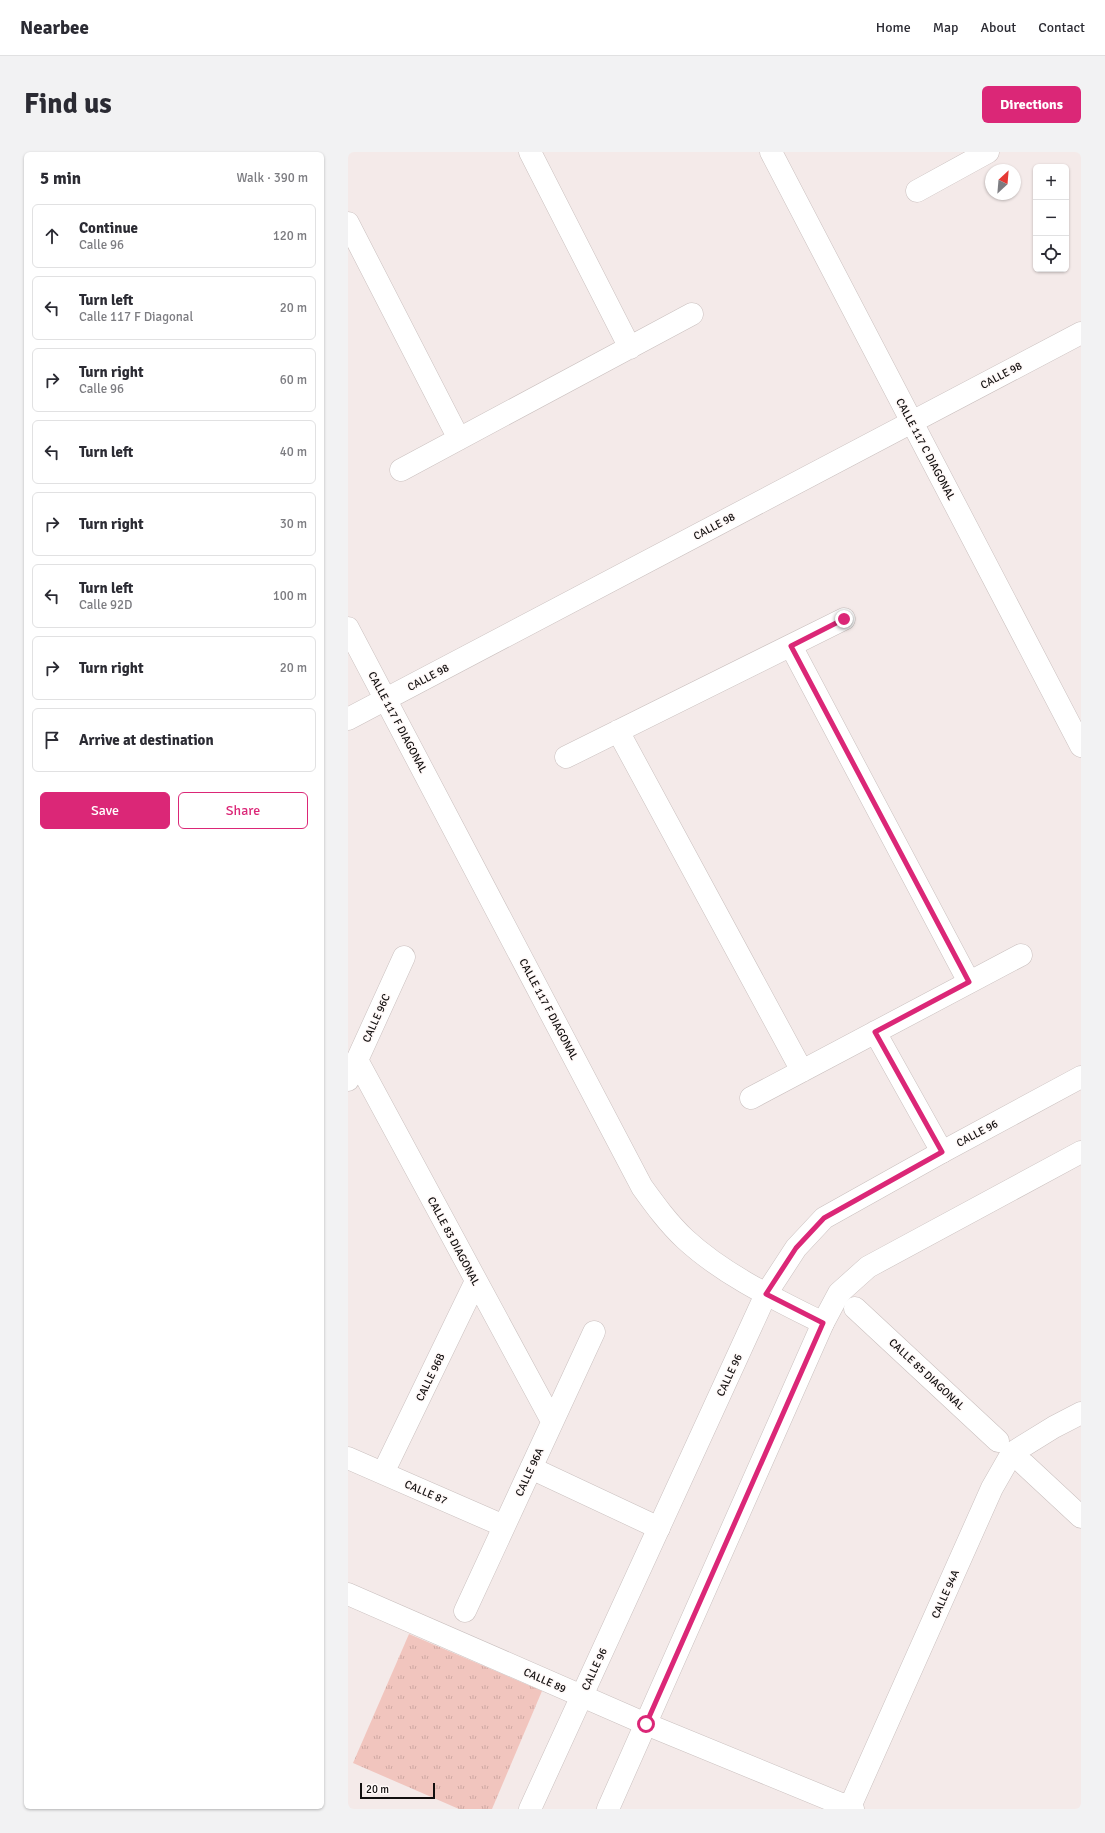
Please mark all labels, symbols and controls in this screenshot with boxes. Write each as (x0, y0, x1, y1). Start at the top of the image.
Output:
text: Nearbee (20, 16, 89, 40)
text: Home (876, 19, 911, 36)
text: Map (933, 19, 958, 36)
text: About (980, 19, 1016, 36)
text: Contact (1038, 19, 1085, 36)
button: Directions (982, 86, 1081, 123)
text: Find us (24, 87, 112, 121)
north arrow (985, 164, 1021, 200)
map controls (1033, 164, 1069, 272)
button: + (1033, 164, 1069, 200)
text: 5 min (40, 168, 81, 189)
text: Walk · 390 m (237, 170, 308, 186)
button: − (1033, 200, 1069, 236)
text: Continue (79, 219, 138, 237)
icon: ahead (41, 225, 63, 247)
text: 120 m (273, 228, 307, 244)
button: locate (1033, 236, 1069, 272)
text: Calle 96 (79, 237, 124, 253)
text: Turn left (79, 291, 133, 309)
icon: left (41, 297, 63, 319)
text: 20 m (280, 300, 307, 316)
text: Calle 117 F Diagonal (79, 309, 193, 325)
street label: CALLE 98 (978, 359, 1024, 392)
text: Turn right (79, 363, 144, 381)
icon: right (41, 369, 63, 391)
text: 60 m (280, 372, 307, 388)
text: Calle 96 (79, 381, 124, 397)
street label: CALLE 117 C DIAGONAL (893, 396, 958, 503)
icon: left (41, 441, 63, 463)
text: Turn left (79, 443, 133, 461)
text: 40 m (280, 444, 307, 460)
street label: CALLE 98 (691, 510, 737, 543)
icon: right (41, 513, 63, 535)
text: Turn right (79, 515, 144, 533)
text: 30 m (280, 516, 307, 532)
text: Turn left (79, 579, 133, 597)
icon: left (41, 585, 63, 607)
text: 100 m (273, 588, 307, 604)
text: Calle 92D (79, 597, 133, 613)
route end (835, 610, 853, 628)
icon: right (41, 657, 63, 679)
text: Turn right (79, 659, 144, 677)
text: 20 m (280, 660, 307, 676)
street label: CALLE 98 (405, 661, 451, 694)
street label: CALLE 117 F DIAGONAL (365, 669, 430, 775)
icon: arrive (41, 729, 63, 751)
text: Arrive at destination (79, 731, 214, 749)
button: Save (40, 792, 170, 829)
button: Share (178, 792, 308, 829)
street label: CALLE 117 F DIAGONAL (516, 956, 581, 1062)
street label: CALLE 96C (360, 992, 393, 1045)
street label: CALLE 96 (954, 1117, 1000, 1150)
street label: CALLE 83 DIAGONAL (425, 1195, 483, 1288)
street label: CALLE 85 DIAGONAL (886, 1336, 967, 1413)
street label: CALLE 96B (413, 1351, 448, 1403)
street label: CALLE 96 (714, 1352, 745, 1398)
street label: CALLE 96A (513, 1446, 546, 1498)
street label: CALLE 87 (402, 1478, 449, 1507)
street label: CALLE 94A (929, 1568, 962, 1621)
street label: CALLE 96 (579, 1646, 610, 1692)
street label: CALLE 89 (522, 1665, 568, 1696)
route start (637, 1715, 655, 1733)
scale bar (360, 1781, 435, 1800)
text: 20 m (366, 1783, 389, 1796)

